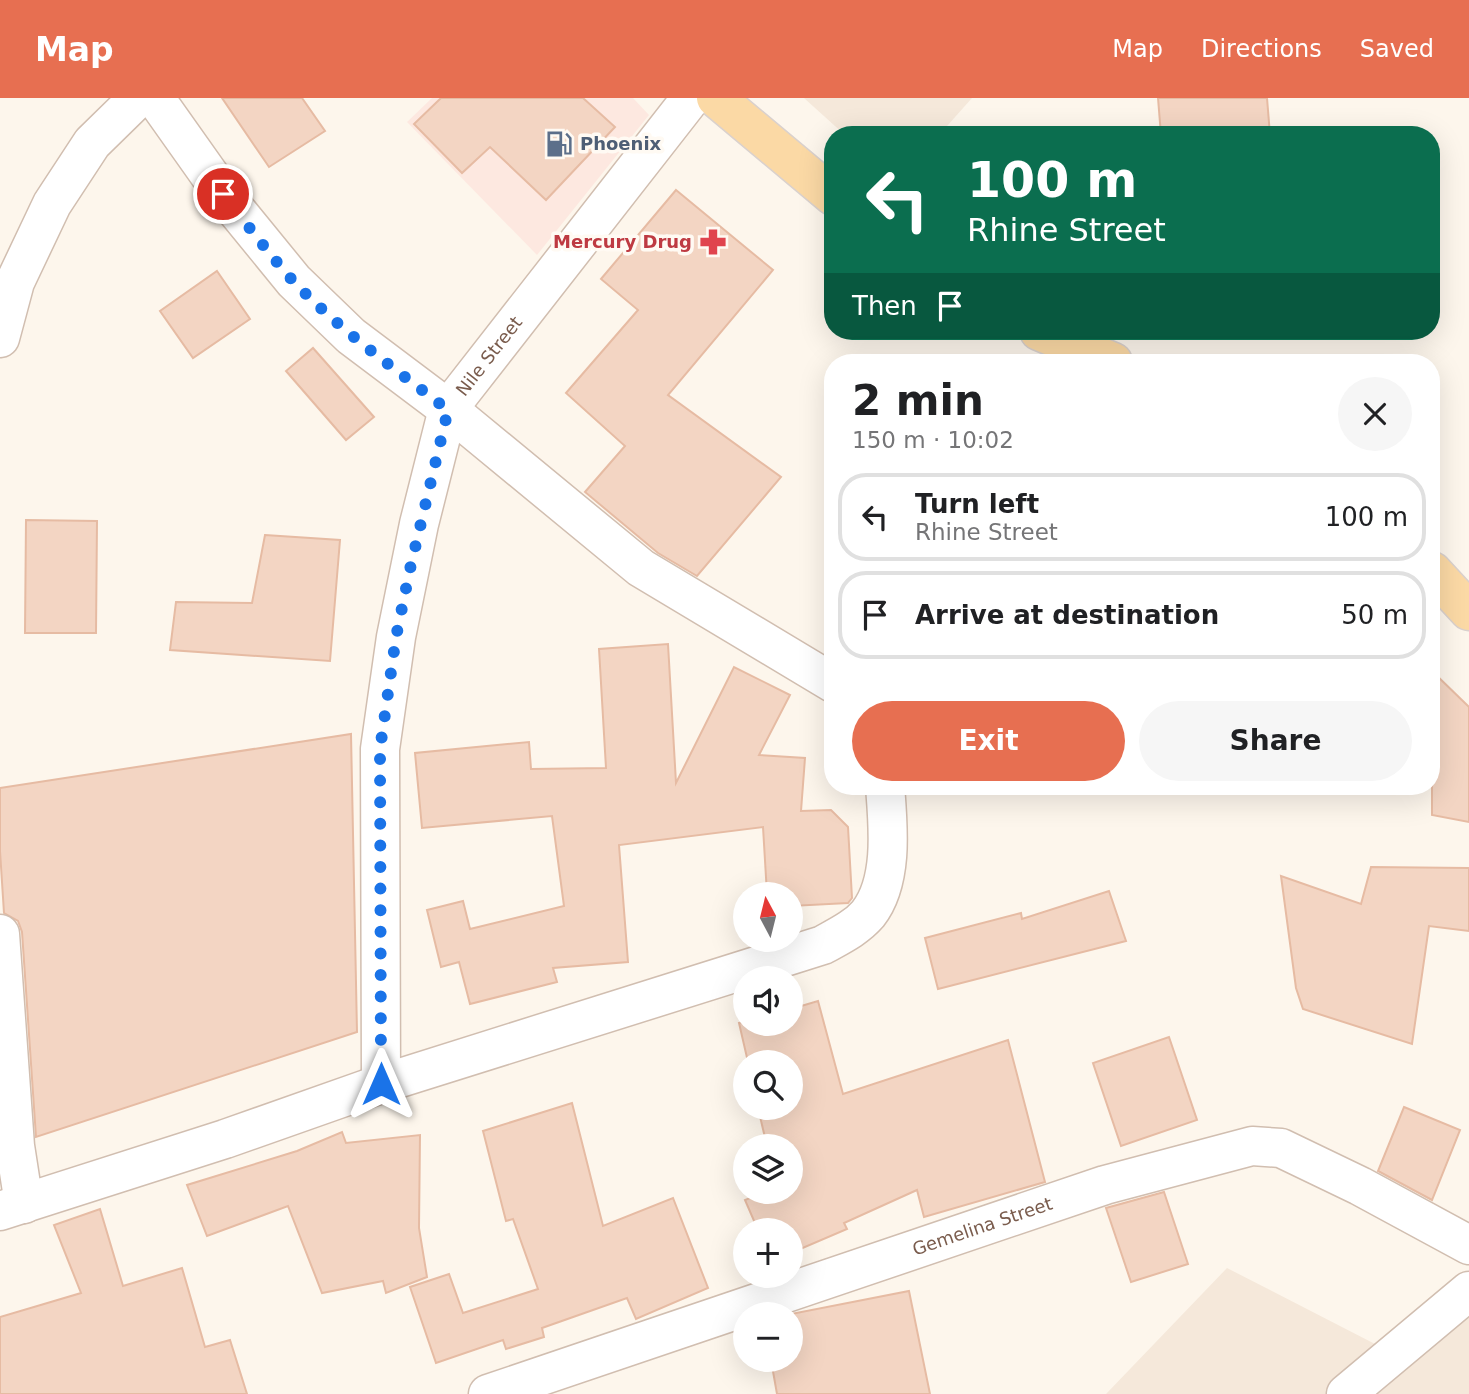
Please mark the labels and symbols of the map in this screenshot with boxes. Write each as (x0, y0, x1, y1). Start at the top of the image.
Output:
fuel station icon: Phoenix (544, 129, 574, 159)
place label: Phoenix (580, 133, 662, 154)
pin (193, 164, 253, 224)
pharmacy icon: Mercury Drug (698, 227, 728, 257)
place label: Mercury Drug (553, 231, 692, 252)
street label: Nile Street (451, 312, 526, 400)
north arrow (733, 882, 803, 952)
position arrow (344, 1047, 418, 1121)
street label: Gemelina Street (909, 1193, 1055, 1260)

